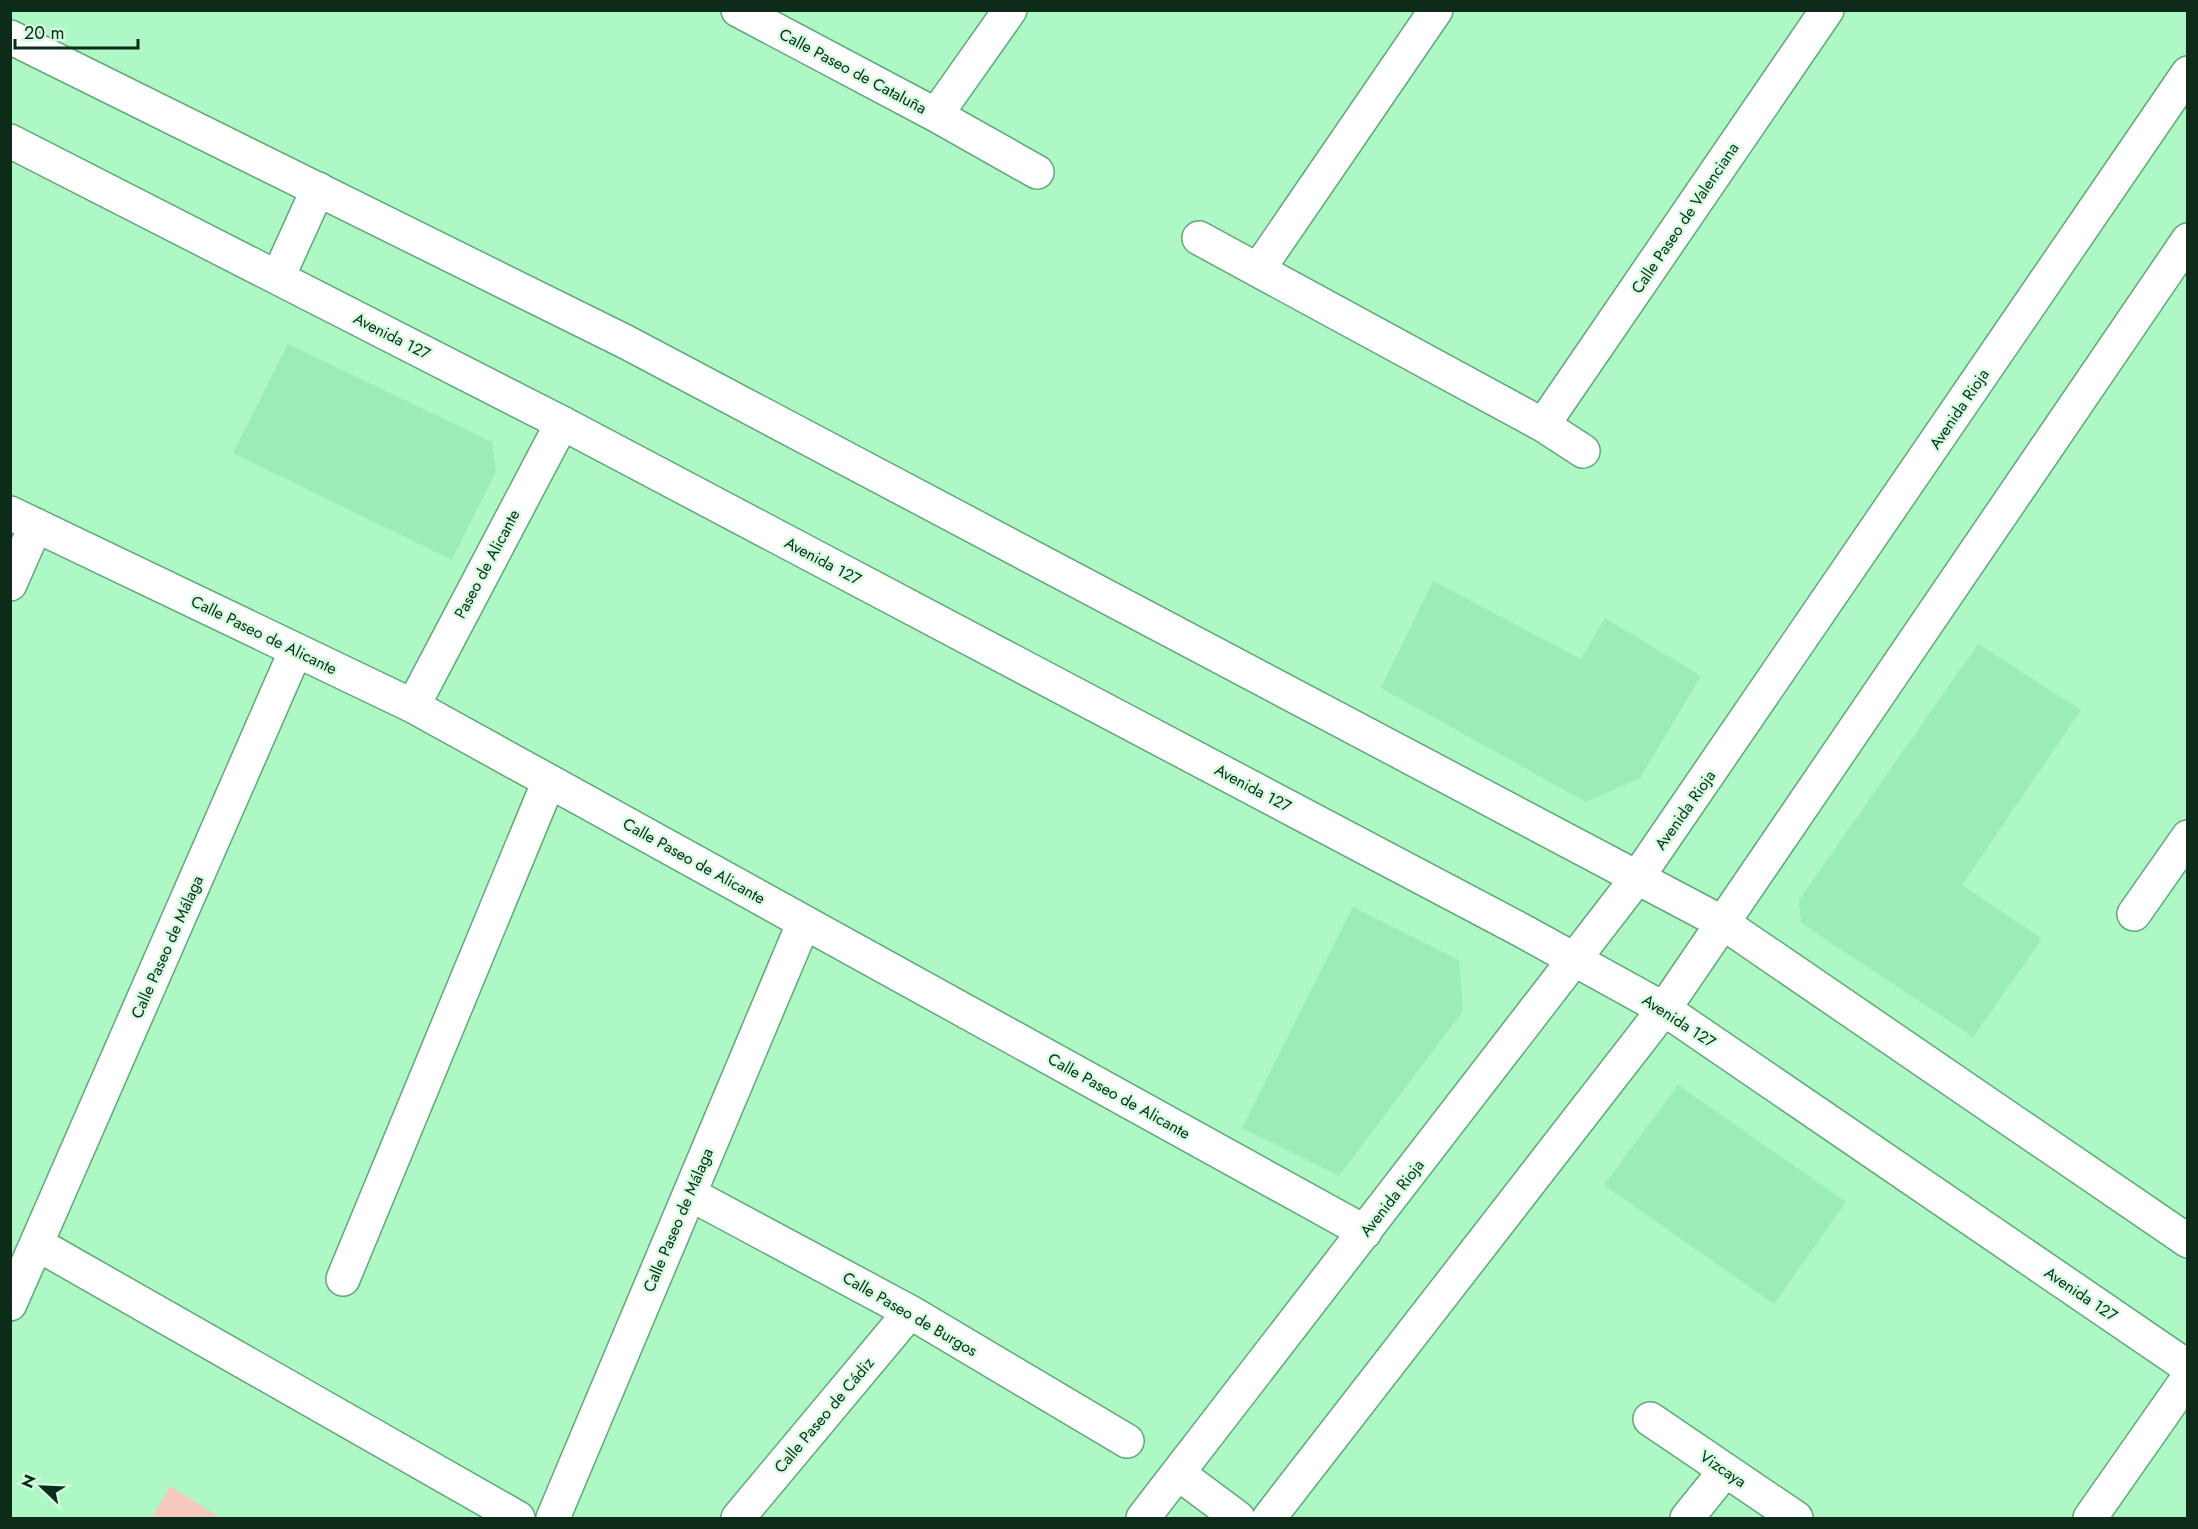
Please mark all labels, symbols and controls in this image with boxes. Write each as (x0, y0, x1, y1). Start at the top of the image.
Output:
scale bar (15, 12, 138, 50)
text: 20 m (24, 20, 64, 46)
street label: Calle Paseo de Cataluña (775, 22, 931, 120)
street label: Calle Paseo de Valenciana (1626, 138, 1744, 298)
street label: Avenida 127 (349, 307, 435, 366)
street label: Avenida Rioja (1924, 364, 1994, 454)
street label: Paseo de Alicante (449, 505, 525, 623)
street label: Avenida 127 (781, 531, 866, 591)
street label: Calle Paseo de Alicante (187, 590, 341, 680)
street label: Avenida 127 (1211, 758, 1296, 818)
street label: Avenida Rioja (1649, 766, 1721, 854)
street label: Calle Paseo de Alicante (619, 812, 769, 910)
street label: Calle Paseo de Málaga (125, 872, 209, 1022)
street label: Avenida 127 (1638, 989, 1721, 1054)
street label: Calle Paseo de Alicante (1044, 1047, 1194, 1145)
street label: Calle Paseo de Málaga (637, 1144, 719, 1296)
street label: Avenida Rioja (1354, 1154, 1430, 1242)
street label: Avenida 127 (2040, 1261, 2123, 1327)
street label: Calle Paseo de Burgos (838, 1266, 982, 1362)
street label: Calle Paseo de Cádiz (769, 1352, 880, 1478)
street label: Vizcaya (1695, 1445, 1751, 1493)
north arrow (12, 1457, 72, 1517)
text: N (16, 1471, 42, 1492)

